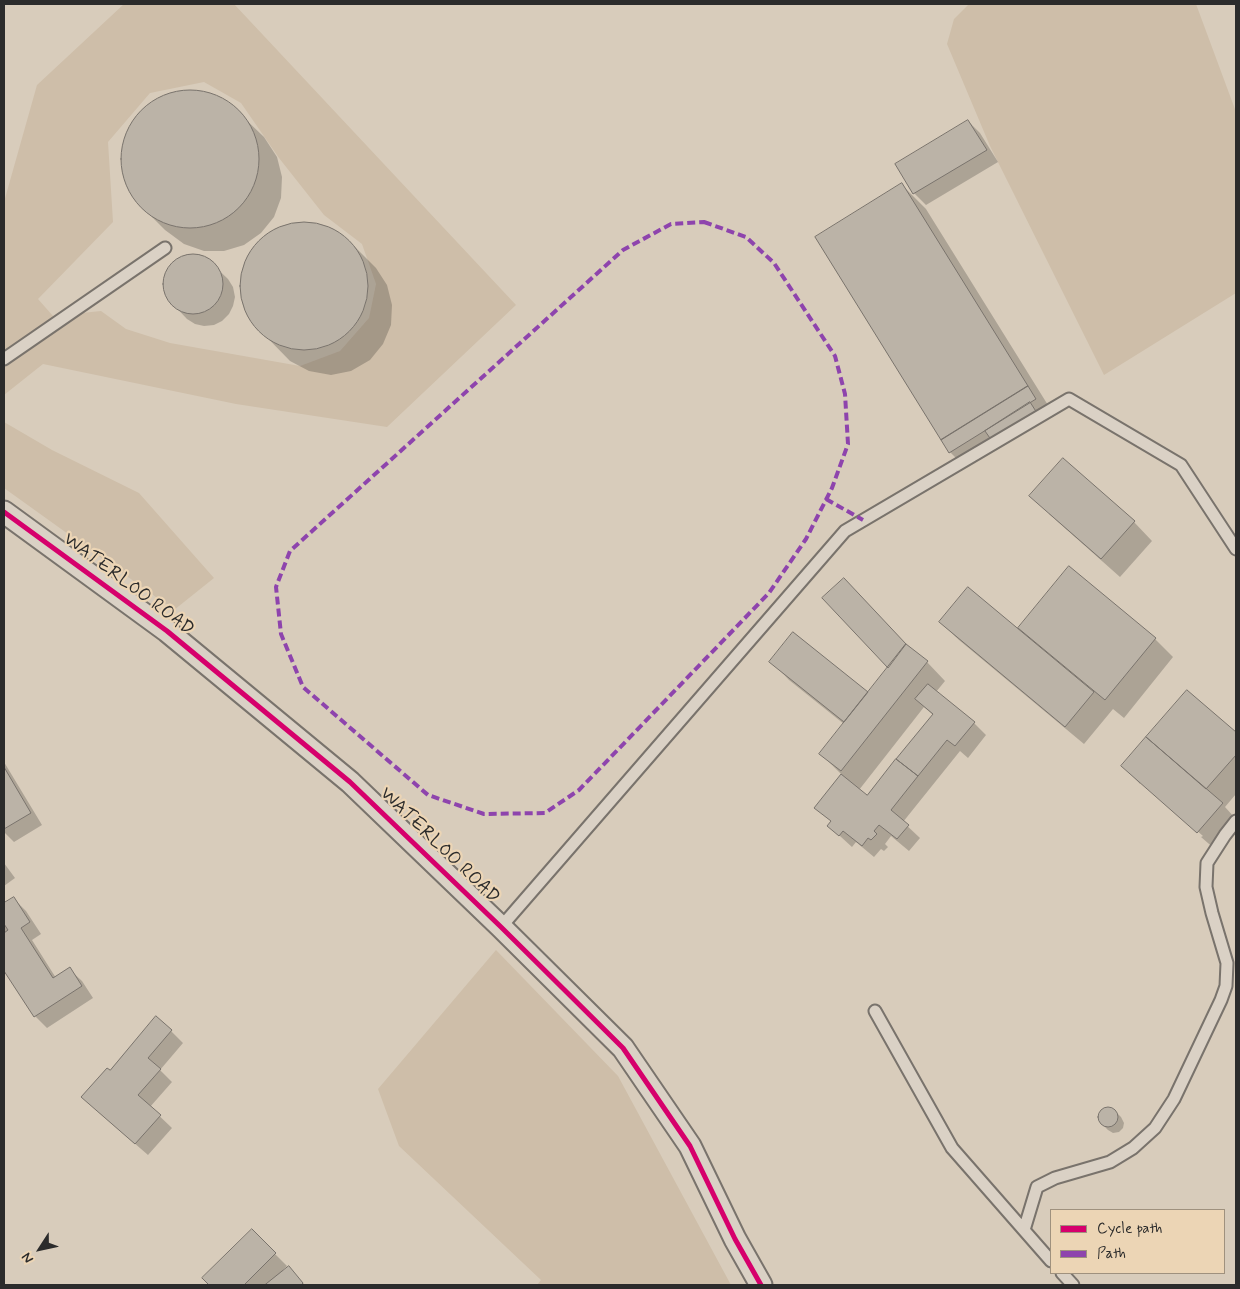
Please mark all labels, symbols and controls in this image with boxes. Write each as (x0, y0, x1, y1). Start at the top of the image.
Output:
street label: WATERLOO ROAD (58, 528, 198, 642)
street label: WATERLOO ROAD (374, 783, 504, 909)
legend (1050, 1209, 1225, 1274)
text: Cycle path (1097, 1219, 1162, 1239)
north arrow (15, 1224, 65, 1274)
text: Path (1097, 1244, 1126, 1264)
text: N (18, 1249, 38, 1267)

